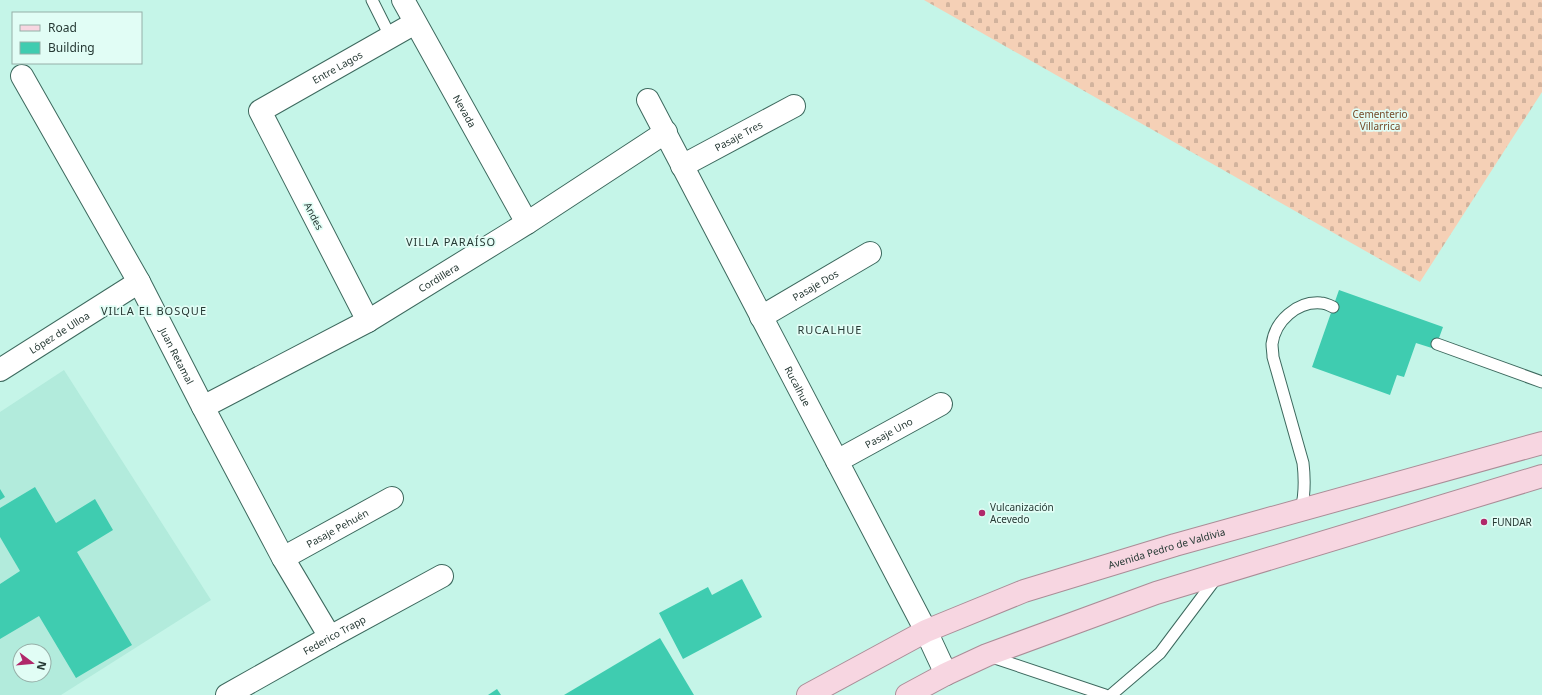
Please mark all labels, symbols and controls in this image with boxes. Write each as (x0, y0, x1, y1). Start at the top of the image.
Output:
legend (12, 12, 142, 64)
text: Road (48, 19, 77, 36)
text: Building (48, 39, 95, 56)
street label: Entre Lagos (310, 47, 365, 87)
street label: Nevada (450, 92, 479, 130)
park label: Cementerio Villarrica (1352, 107, 1408, 133)
street label: Pasaje Tres (712, 117, 765, 154)
street label: Andes (301, 200, 327, 232)
district label: VILLA PARAÍSO (406, 234, 496, 249)
street label: Cordillera (416, 260, 462, 295)
street label: Pasaje Dos (790, 266, 841, 304)
district label: VILLA EL BOSQUE (101, 303, 207, 318)
street label: López de Ulloa (26, 308, 92, 357)
district label: RUCALHUE (798, 322, 862, 337)
street label: Juan Retamal (156, 324, 197, 387)
street label: Rucalhue (782, 364, 814, 409)
street label: Pasaje Uno (862, 414, 915, 451)
place label: Vulcanización Acevedo (990, 500, 1054, 526)
street label: Pasaje Pehuén (304, 505, 371, 551)
marker: Vulcanización Acevedo (977, 508, 987, 518)
place label: FUNDAR (1492, 515, 1533, 529)
marker: FUNDAR (1479, 517, 1489, 527)
street label: Avenida Pedro de Valdivia (1106, 524, 1227, 572)
street label: Federico Trapp (300, 612, 368, 658)
north arrow (12, 643, 52, 683)
text: N (34, 660, 51, 672)

